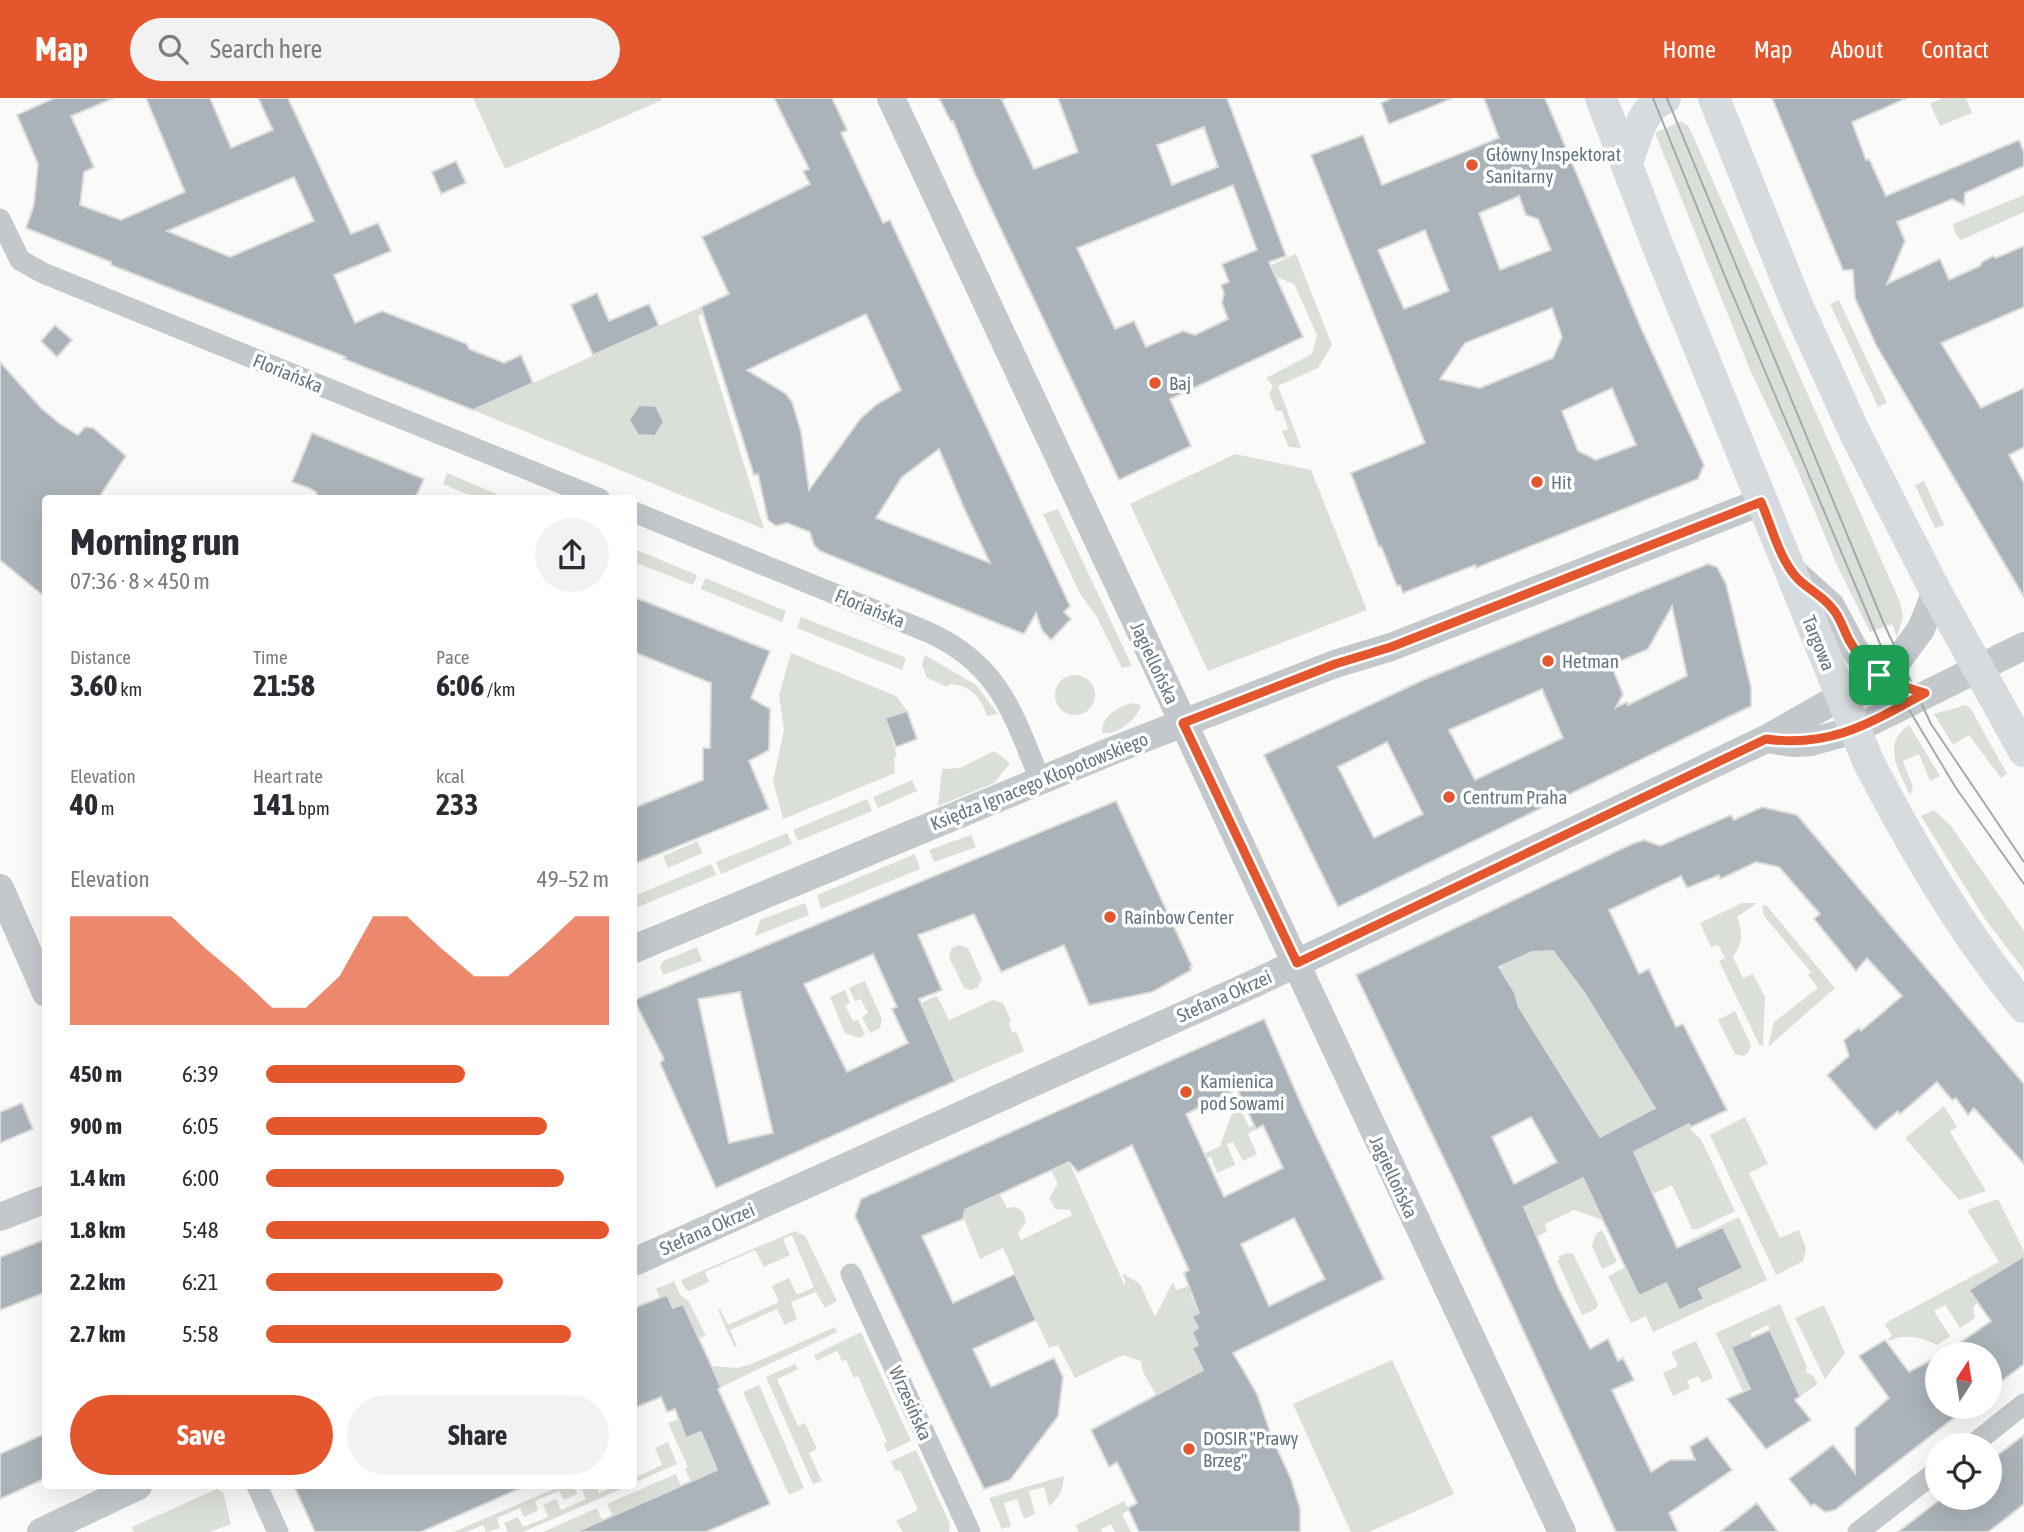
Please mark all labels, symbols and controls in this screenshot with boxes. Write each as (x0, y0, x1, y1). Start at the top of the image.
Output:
search box (130, 18, 620, 81)
text: Map (35, 30, 88, 68)
icon: search (154, 30, 192, 68)
text: Search here (210, 34, 322, 64)
text: Home (1662, 36, 1716, 63)
text: Map (1754, 36, 1792, 63)
text: About (1830, 36, 1883, 63)
text: Contact (1921, 36, 1989, 63)
place label: Główny Inspektorat Sanitarny (1486, 143, 1621, 187)
marker: Główny Inspektorat Sanitarny (1464, 157, 1480, 173)
street label: Floriańska (250, 349, 326, 397)
place label: Baj (1169, 372, 1191, 394)
marker: Baj (1147, 375, 1163, 391)
place label: Hit (1551, 471, 1572, 493)
marker: Hit (1529, 474, 1545, 490)
button: share (535, 518, 609, 592)
text: Morning run (70, 520, 240, 563)
text: 07:36 · 8 × 450 m (70, 568, 210, 594)
street label: Floriańska (832, 584, 908, 632)
street label: Targowa (1798, 612, 1840, 674)
street label: Jagiellońska (1126, 618, 1184, 708)
pin (1849, 645, 1909, 705)
text: Distance (70, 646, 131, 668)
text: Time (253, 646, 288, 668)
text: Pace (436, 646, 469, 668)
place label: Hetman (1562, 650, 1619, 672)
marker: Hetman (1540, 653, 1556, 669)
icon: arrive (1860, 656, 1898, 694)
text: 3.60 (70, 668, 118, 702)
text: 21:58 (253, 668, 315, 702)
text: 6:06 (436, 668, 484, 702)
text: km (118, 678, 142, 700)
text: /km (484, 678, 515, 700)
street label: Księdza Ignacego Kłopotowskiego (927, 727, 1151, 835)
text: Elevation (70, 765, 136, 787)
text: Heart rate (253, 765, 323, 787)
text: kcal (436, 765, 465, 787)
place label: Centrum Praha (1463, 786, 1567, 808)
text: 40 (70, 787, 98, 821)
text: 141 (253, 787, 295, 821)
text: 233 (436, 787, 478, 821)
marker: Centrum Praha (1441, 789, 1457, 805)
text: m (98, 797, 115, 819)
text: bpm (295, 797, 330, 819)
text: Elevation (70, 866, 150, 892)
text: 49–52 m (537, 866, 609, 892)
place label: Rainbow Center (1124, 906, 1234, 928)
marker: Rainbow Center (1102, 909, 1118, 925)
street label: Stefana Okrzei (1173, 965, 1275, 1027)
text: 450 m (70, 1061, 122, 1087)
text: 6:39 (182, 1061, 219, 1087)
place label: Kamienica pod Sowami (1200, 1070, 1284, 1114)
marker: Kamienica pod Sowami (1178, 1084, 1194, 1100)
text: 900 m (70, 1113, 122, 1139)
text: 6:05 (182, 1113, 219, 1139)
street label: Jagiellońska (1365, 1132, 1423, 1222)
text: 1.4 km (70, 1165, 126, 1191)
text: 6:00 (182, 1165, 219, 1191)
street label: Stefana Okrzei (656, 1198, 758, 1260)
text: 1.8 km (70, 1217, 126, 1243)
text: 5:48 (182, 1217, 219, 1243)
text: 2.2 km (70, 1269, 126, 1295)
text: 6:21 (182, 1269, 219, 1295)
text: 2.7 km (70, 1321, 126, 1347)
text: 5:58 (182, 1321, 219, 1347)
north arrow (1925, 1342, 2002, 1419)
map controls (1925, 1342, 2002, 1510)
street label: Wrzesińska (885, 1363, 937, 1443)
button: Save (70, 1395, 333, 1475)
button: Share (347, 1395, 609, 1475)
place label: DOSIR "Prawy Brzeg" (1203, 1427, 1299, 1471)
button: locate (1925, 1433, 2002, 1510)
marker: DOSIR "Prawy Brzeg" (1181, 1441, 1197, 1457)

